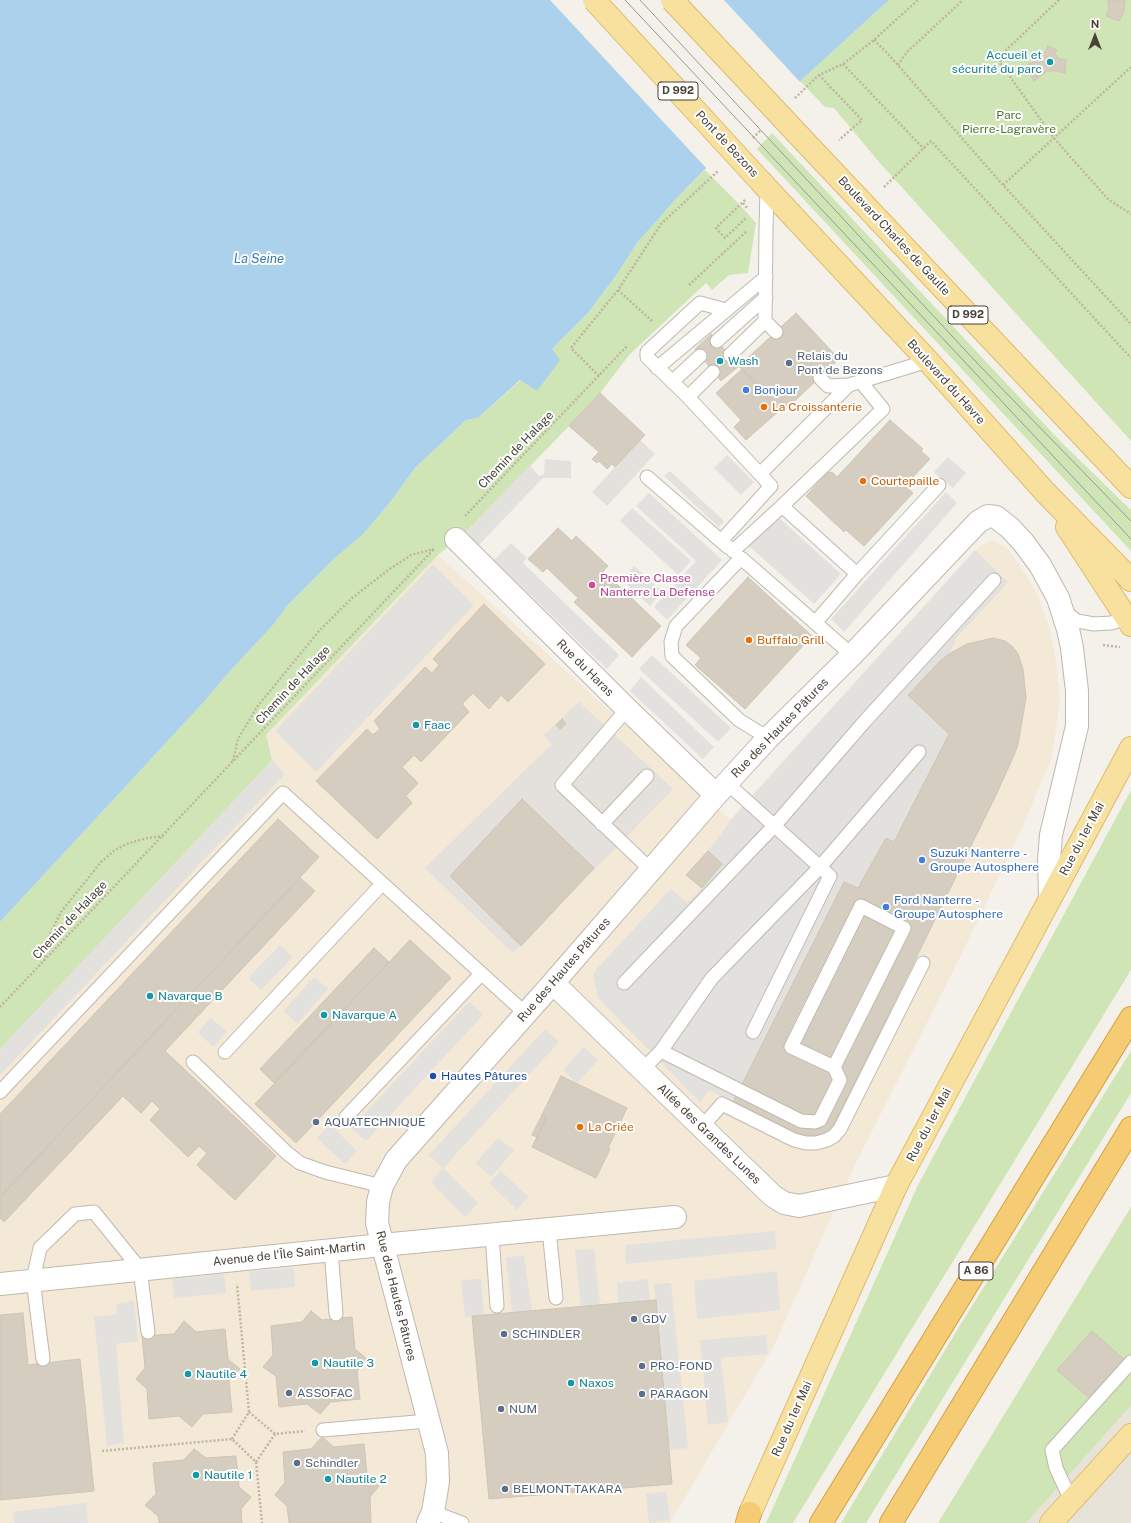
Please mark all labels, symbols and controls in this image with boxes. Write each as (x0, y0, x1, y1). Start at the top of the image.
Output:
north arrow (1075, 16, 1115, 56)
text: N (1091, 18, 1099, 30)
place label: Accueil et sécurité du parc (952, 48, 1042, 76)
marker: Accueil et sécurité du parc (1045, 57, 1055, 67)
road number: D 992 (658, 82, 698, 100)
street label: Pont de Bezons (693, 108, 761, 180)
park label: Parc Pierre-Lagravère (962, 108, 1056, 136)
street label: Boulevard Charles de Gaulle (835, 173, 953, 299)
water label: La Seine (234, 251, 284, 267)
road number: D 992 (948, 306, 988, 324)
street label: Boulevard du Havre (904, 337, 988, 427)
place label: Relais du Pont de Bezons (797, 349, 883, 377)
place label: Wash (728, 354, 758, 368)
marker: Wash (715, 356, 725, 366)
marker: Relais du Pont de Bezons (784, 358, 794, 368)
place label: Bonjour (754, 383, 797, 397)
marker: Bonjour (741, 385, 751, 395)
place label: La Croissanterie (772, 400, 862, 414)
marker: La Croissanterie (759, 402, 769, 412)
street label: Chemin de Halage (475, 408, 557, 492)
place label: Courtepaille (871, 474, 939, 488)
marker: Courtepaille (858, 476, 868, 486)
place label: Première Classe Nanterre La Defense (600, 571, 715, 599)
marker: Première Classe Nanterre La Defense (587, 580, 597, 590)
place label: Buffalo Grill (757, 633, 825, 647)
marker: Buffalo Grill (744, 635, 754, 645)
street label: Rue du Haras (554, 637, 616, 699)
street label: Chemin de Halage (253, 643, 333, 727)
street label: Rue des Hautes Pâtures (728, 675, 832, 781)
place label: Faac (424, 718, 451, 732)
marker: Faac (411, 720, 421, 730)
street label: Rue du 1er Mai (1057, 800, 1107, 878)
place label: Suzuki Nanterre - Groupe Autosphere (930, 846, 1039, 874)
marker: Suzuki Nanterre - Groupe Autosphere (917, 855, 927, 865)
street label: Chemin de Halage (30, 878, 110, 962)
place label: Ford Nanterre - Groupe Autosphere (894, 893, 1003, 921)
marker: Ford Nanterre - Groupe Autosphere (881, 902, 891, 912)
street label: Rue des Hautes Pâtures (515, 915, 613, 1025)
place label: Navarque B (158, 989, 222, 1003)
marker: Navarque B (145, 991, 155, 1001)
place label: Navarque A (332, 1008, 397, 1022)
marker: Navarque A (319, 1010, 329, 1020)
place label: Hautes Pâtures (441, 1069, 527, 1083)
marker: Hautes Pâtures (428, 1071, 438, 1081)
street label: Allée des Grandes Lunes (654, 1081, 764, 1187)
street label: Rue du 1er Mai (904, 1086, 954, 1164)
place label: AQUATECHNIQUE (324, 1115, 425, 1129)
marker: AQUATECHNIQUE (311, 1117, 321, 1127)
place label: La Criée (588, 1120, 634, 1134)
marker: La Criée (575, 1122, 585, 1132)
street label: Rue des Hautes Pâtures (373, 1229, 419, 1363)
street label: Avenue de l'Île Saint-Martin (212, 1239, 366, 1269)
road number: A 86 (959, 1262, 993, 1280)
place label: GDV (642, 1312, 667, 1326)
marker: GDV (629, 1314, 639, 1324)
place label: SCHINDLER (512, 1327, 581, 1341)
marker: SCHINDLER (499, 1329, 509, 1339)
place label: Nautile 3 (323, 1356, 374, 1370)
marker: Nautile 3 (310, 1358, 320, 1368)
place label: PRO-FOND (650, 1359, 712, 1373)
marker: PRO-FOND (637, 1361, 647, 1371)
place label: Nautile 4 (196, 1367, 247, 1381)
marker: Nautile 4 (183, 1369, 193, 1379)
place label: Naxos (579, 1376, 614, 1390)
marker: Naxos (566, 1378, 576, 1388)
street label: Rue du 1er Mai (769, 1379, 815, 1459)
place label: ASSOFAC (297, 1386, 353, 1400)
place label: PARAGON (650, 1387, 708, 1401)
marker: ASSOFAC (284, 1388, 294, 1398)
marker: PARAGON (637, 1389, 647, 1399)
place label: NUM (509, 1402, 537, 1416)
marker: NUM (496, 1404, 506, 1414)
place label: Schindler (305, 1456, 358, 1470)
marker: Schindler (292, 1458, 302, 1468)
place label: Nautile 1 (204, 1468, 252, 1482)
marker: Nautile 1 (191, 1470, 201, 1480)
place label: Nautile 2 (336, 1472, 387, 1486)
marker: Nautile 2 (323, 1474, 333, 1484)
place label: BELMONT TAKARA (513, 1482, 622, 1496)
marker: BELMONT TAKARA (500, 1484, 510, 1494)

